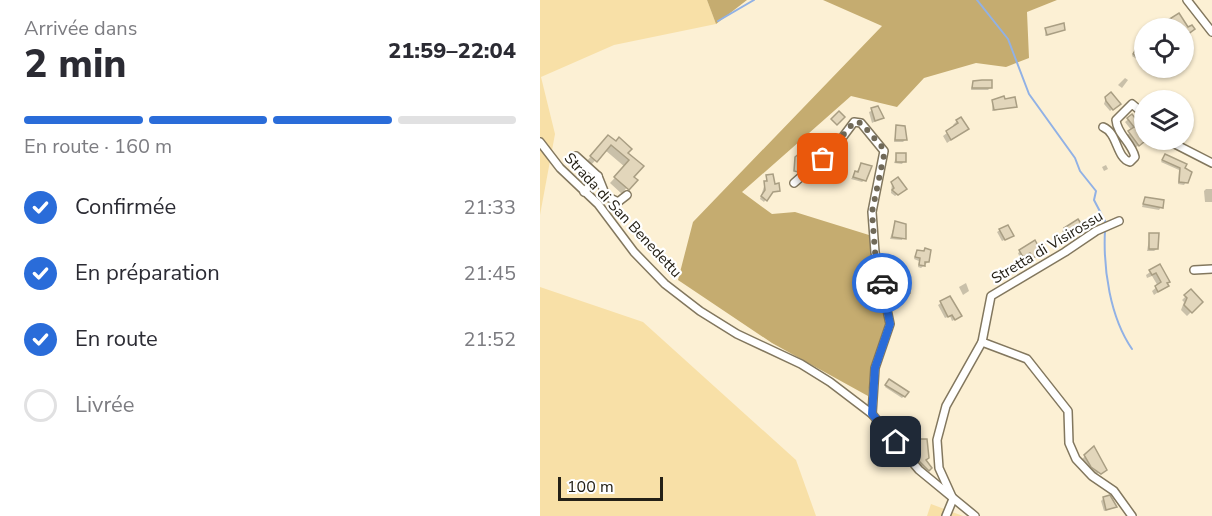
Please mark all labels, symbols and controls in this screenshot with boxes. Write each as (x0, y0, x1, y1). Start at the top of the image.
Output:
text: Arrivée dans (24, 15, 137, 42)
map controls (1134, 18, 1194, 150)
button: locate (1134, 18, 1194, 78)
text: 21:59–22:04 (388, 36, 516, 66)
text: 2 min (24, 38, 127, 91)
button: layers (1134, 90, 1194, 150)
text: En route · 160 m (24, 133, 172, 160)
pin (797, 133, 848, 184)
icon: bag (806, 142, 839, 175)
street label: Strada di San Benedettu (560, 148, 686, 282)
icon: check (24, 191, 57, 224)
text: Confirmée (75, 192, 176, 222)
text: 21:33 (463, 194, 516, 221)
street label: Stretta di Visirossu (987, 206, 1107, 288)
courier (852, 253, 912, 313)
icon: check (24, 257, 57, 290)
text: En préparation (75, 258, 220, 288)
text: 21:45 (463, 260, 516, 287)
icon: car (866, 267, 899, 300)
icon: check (24, 323, 57, 356)
text: En route (75, 324, 158, 354)
text: 21:52 (463, 326, 516, 353)
text: Livrée (75, 390, 135, 420)
pin (870, 416, 921, 467)
icon: home (879, 425, 912, 458)
scale bar (558, 474, 663, 502)
text: 100 m (567, 476, 614, 498)

